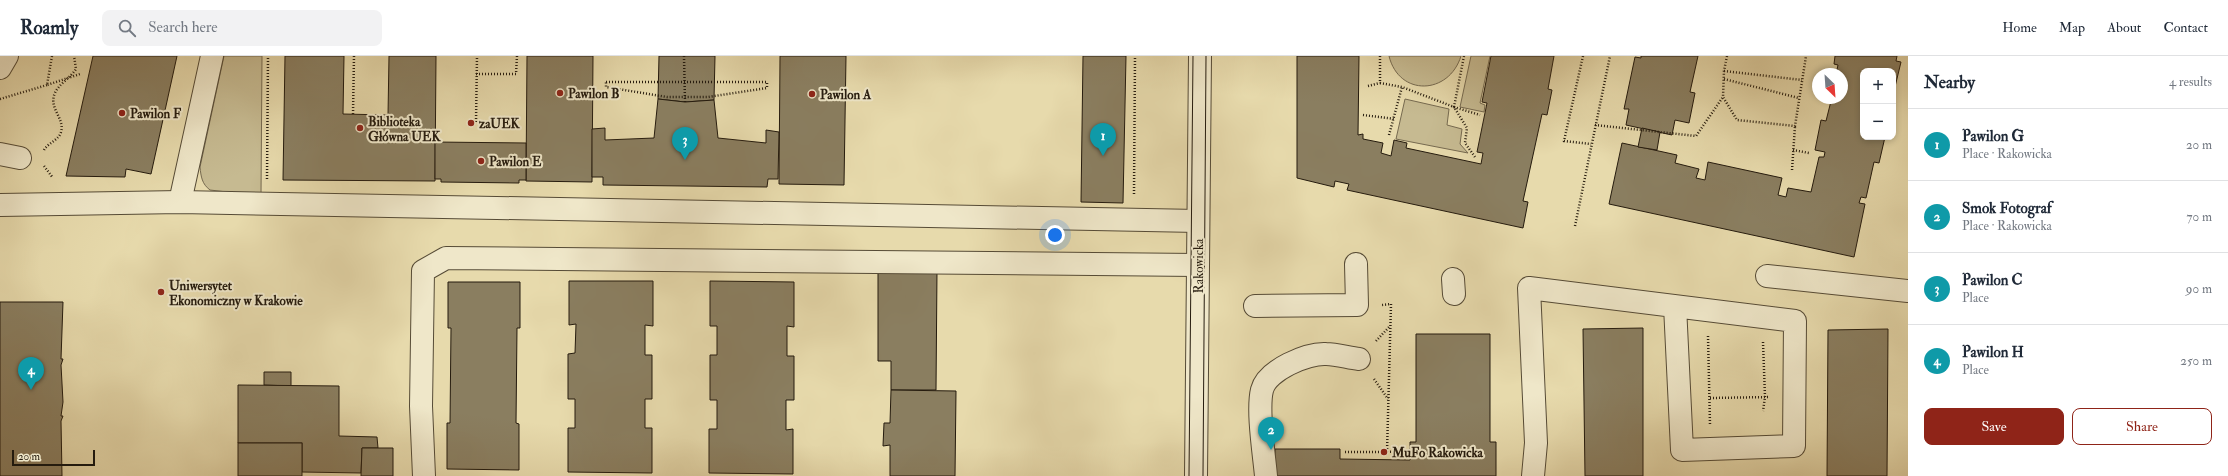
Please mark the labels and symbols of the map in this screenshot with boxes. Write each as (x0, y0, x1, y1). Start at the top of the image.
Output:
north arrow (1812, 68, 1848, 104)
place label: Pawilon B (568, 86, 619, 102)
place label: Pawilon A (820, 87, 872, 103)
marker: Pawilon B (555, 88, 565, 98)
marker: Pawilon A (807, 89, 817, 99)
place label: Pawilon F (130, 106, 182, 122)
marker: Pawilon F (117, 108, 127, 118)
place label: Biblioteka Główna UEK (368, 114, 441, 145)
place label: zaUEK (478, 116, 521, 132)
marker: zaUEK (466, 118, 476, 128)
marker: Biblioteka Główna UEK (355, 123, 365, 133)
pin: 1 (1090, 123, 1116, 156)
pin: 3 (672, 127, 698, 160)
place label: Pawilon E (489, 154, 542, 170)
marker: Pawilon E (476, 156, 486, 166)
your location (1045, 225, 1065, 245)
street label: Rakowicka (1191, 238, 1207, 293)
place label: Uniwersytet Ekonomiczny w Krakowie (169, 278, 303, 310)
marker: Uniwersytet Ekonomiczny w Krakowie (156, 287, 166, 297)
pin: 4 (18, 357, 44, 390)
pin: 2 (1258, 417, 1284, 450)
place label: MuFo Rakowicka (1391, 445, 1484, 461)
marker: MuFo Rakowicka (1379, 447, 1389, 457)
scale bar (12, 448, 95, 467)

